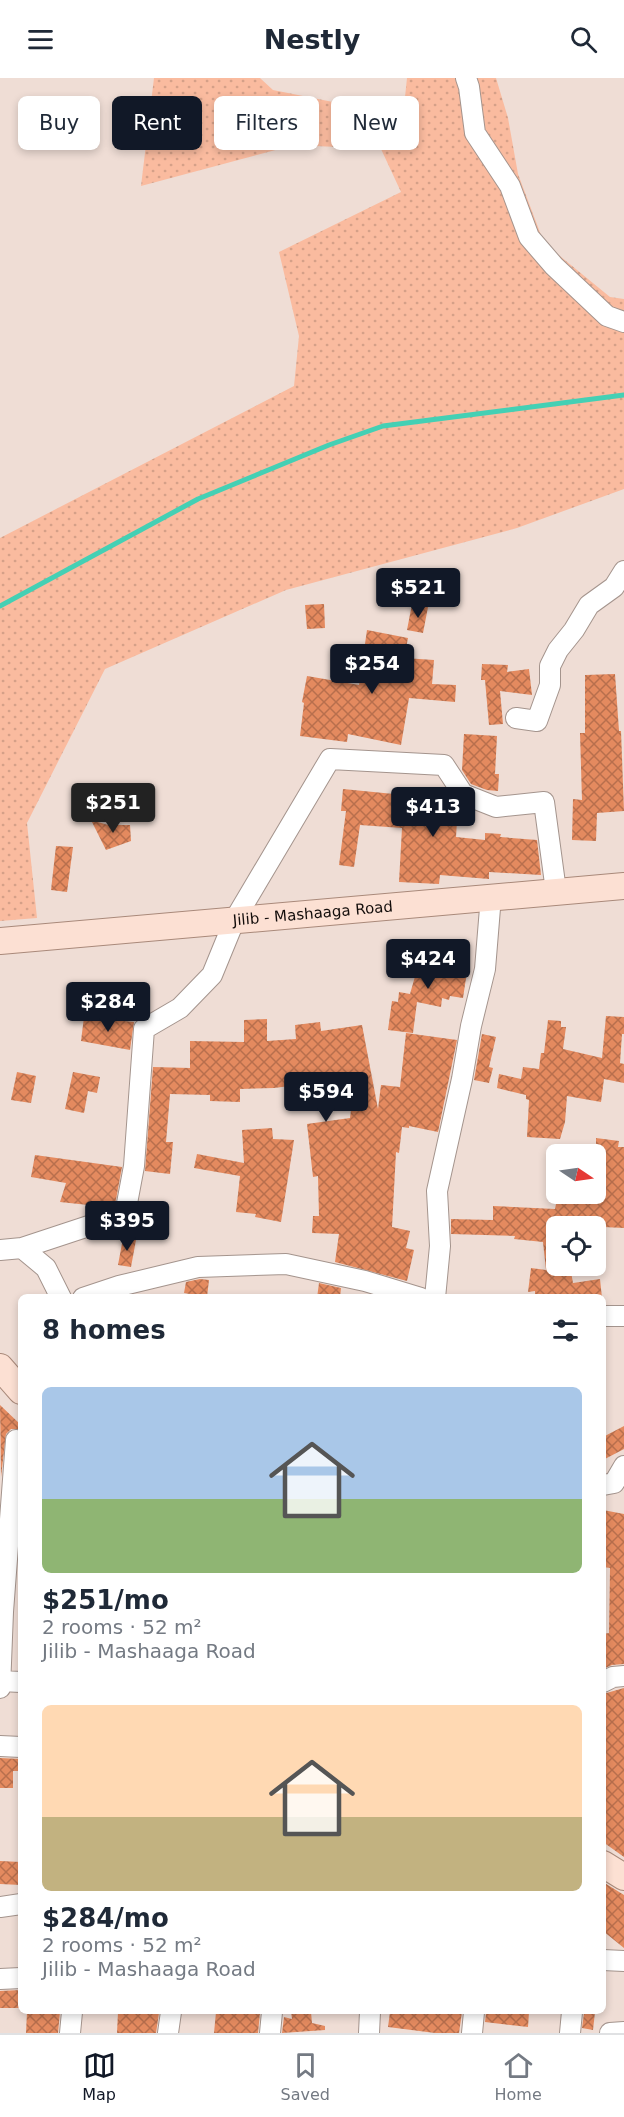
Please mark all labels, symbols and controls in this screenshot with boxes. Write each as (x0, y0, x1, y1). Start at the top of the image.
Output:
icon: menu (24, 23, 57, 56)
icon: search (567, 23, 600, 56)
text: Nestly (264, 24, 360, 55)
chip: Buy (18, 96, 100, 150)
chip: Rent (112, 96, 202, 150)
chip: Filters (214, 96, 319, 150)
chip: New (331, 96, 419, 150)
pin: $521 (382, 568, 454, 619)
text: $521 (390, 575, 446, 599)
pin: $254 (336, 644, 408, 695)
text: $254 (344, 651, 400, 675)
pin: $251 (77, 783, 149, 834)
pin: $413 (397, 787, 469, 838)
text: $251 (85, 790, 141, 814)
text: $413 (405, 794, 461, 818)
street label: Jilib - Mashaaga Road (231, 897, 394, 930)
pin: $424 (392, 939, 464, 990)
text: $424 (400, 946, 456, 970)
pin: $284 (72, 982, 144, 1033)
text: $284 (80, 989, 136, 1013)
pin: $594 (290, 1072, 362, 1123)
text: $594 (298, 1079, 354, 1103)
north arrow (546, 1144, 606, 1204)
map controls (546, 1144, 606, 1276)
pin: $395 (91, 1201, 163, 1252)
text: $395 (99, 1208, 155, 1232)
button: locate (546, 1216, 606, 1276)
icon: filters (549, 1314, 582, 1347)
text: 8 homes (42, 1315, 166, 1345)
icon: home (258, 1426, 366, 1534)
text: $251/mo (42, 1585, 169, 1615)
text: 2 rooms · 52 m² (42, 1615, 202, 1639)
text: Jilib - Mashaaga Road (42, 1639, 256, 1663)
icon: home (258, 1744, 366, 1852)
text: $284/mo (42, 1903, 169, 1933)
text: 2 rooms · 52 m² (42, 1933, 202, 1957)
text: Jilib - Mashaaga Road (42, 1957, 256, 1981)
tab: Map (82, 2049, 116, 2104)
tab: Saved (281, 2049, 330, 2104)
tab: Home (494, 2049, 542, 2104)

